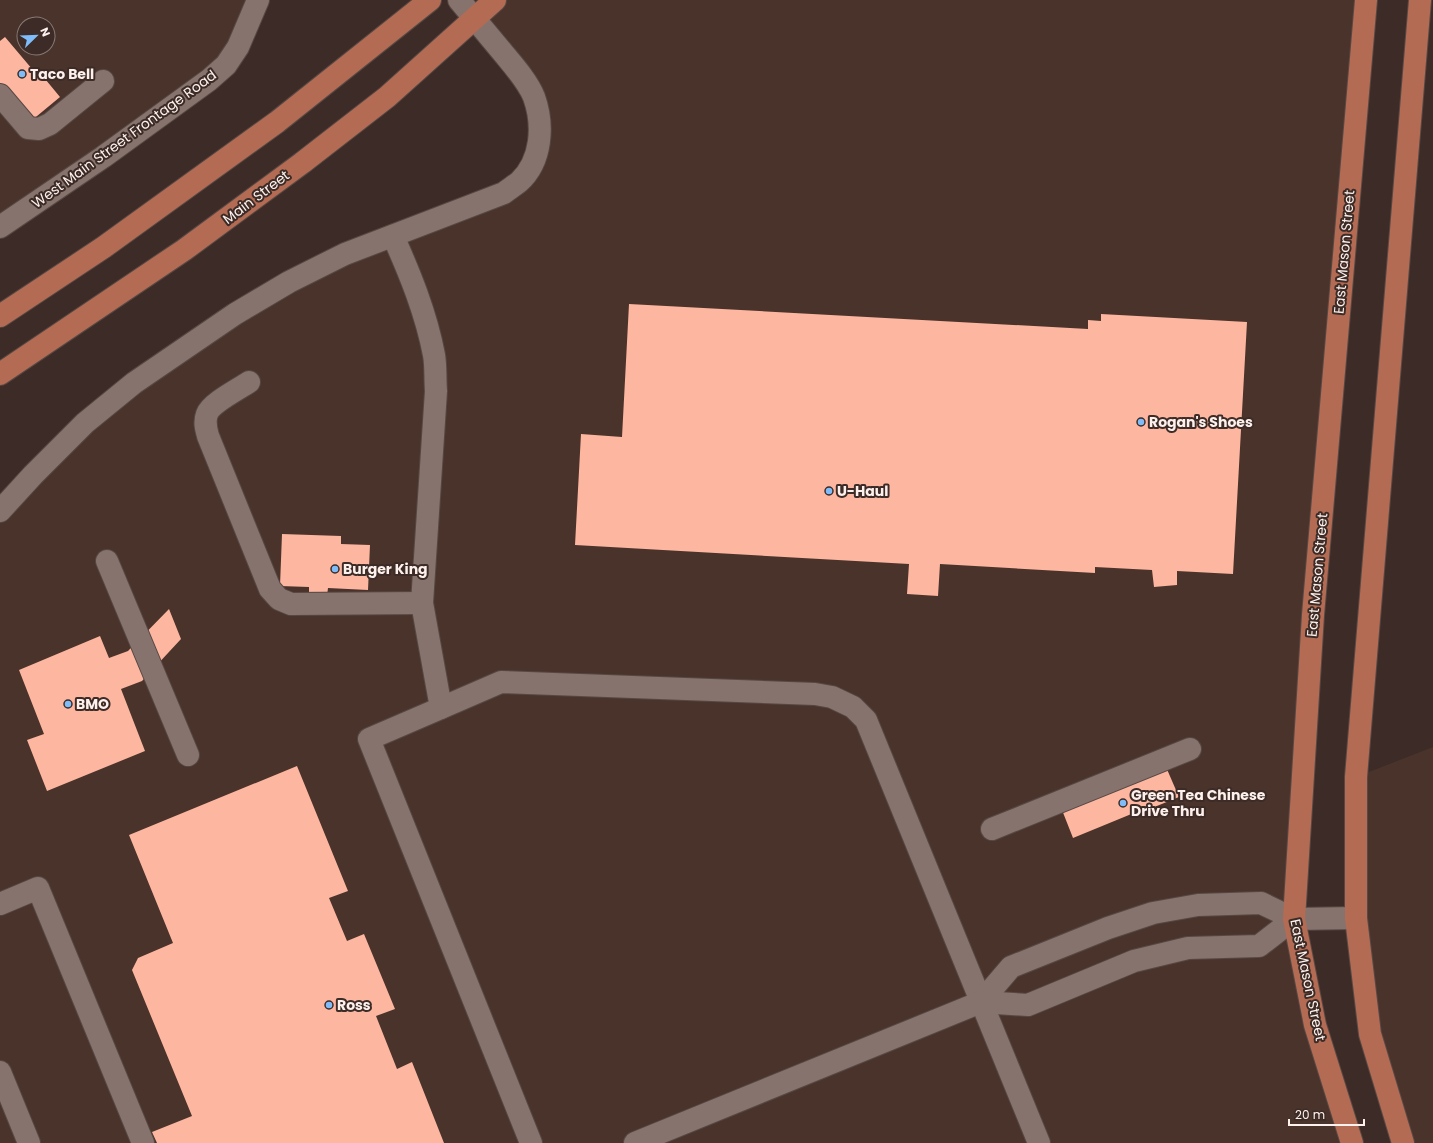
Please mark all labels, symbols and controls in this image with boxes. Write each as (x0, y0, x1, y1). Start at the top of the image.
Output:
north arrow (16, 16, 56, 56)
text: N (36, 25, 54, 39)
place label: Taco Bell (30, 64, 94, 84)
street label: West Main Street Frontage Road (28, 65, 220, 213)
marker: Taco Bell (17, 69, 27, 79)
street label: Main Street (219, 165, 293, 229)
street label: East Mason Street (1329, 189, 1359, 315)
place label: Rogan's Shoes (1149, 412, 1253, 432)
marker: Rogan's Shoes (1136, 417, 1146, 427)
place label: U-Haul (837, 481, 888, 501)
marker: U-Haul (824, 486, 834, 496)
street label: East Mason Street (1302, 512, 1332, 638)
place label: Burger King (343, 559, 428, 579)
marker: Burger King (330, 564, 340, 574)
place label: BMO (76, 694, 109, 714)
marker: BMO (63, 699, 73, 709)
place label: Green Tea Chinese Drive Thru (1131, 785, 1266, 821)
marker: Green Tea Chinese Drive Thru (1118, 798, 1128, 808)
street label: East Mason Street (1285, 917, 1331, 1043)
place label: Ross (337, 995, 371, 1015)
marker: Ross (324, 1000, 334, 1010)
scale bar (1289, 1101, 1364, 1127)
text: 20 m (1295, 1106, 1325, 1123)

